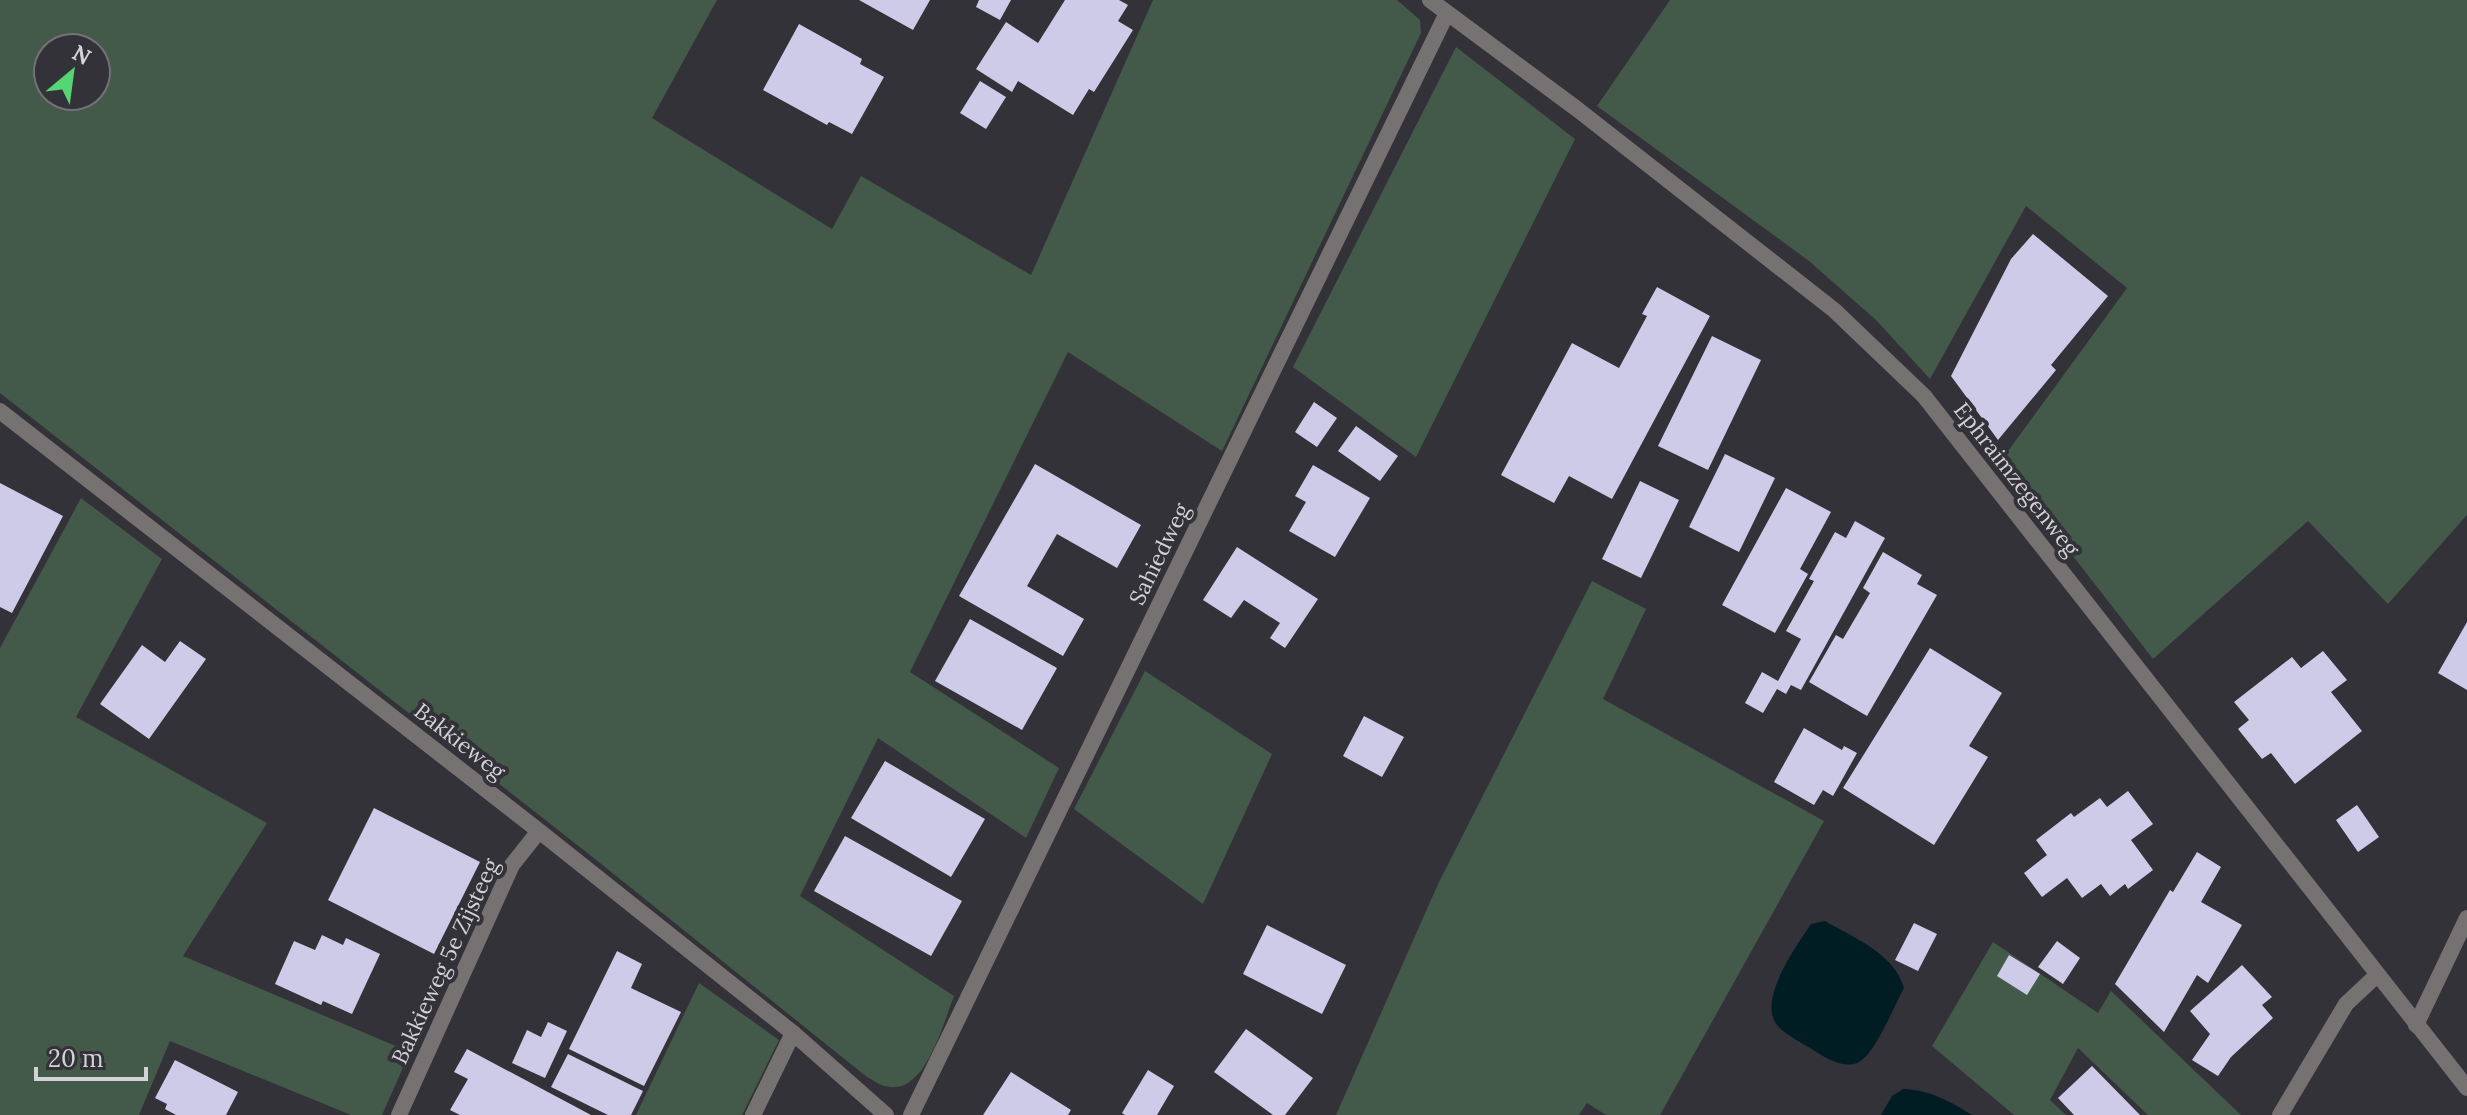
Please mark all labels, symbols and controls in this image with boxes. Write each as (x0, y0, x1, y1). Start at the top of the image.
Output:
north arrow (32, 32, 112, 112)
text: N (67, 38, 96, 71)
street label: Ephraimzegenweg (1948, 396, 2086, 562)
street label: Sahiedweg (1122, 498, 1196, 609)
street label: Bakkieweg (409, 697, 512, 786)
street label: Bakkieweg 5e Zijsteeg (385, 853, 505, 1068)
scale bar (36, 1031, 146, 1081)
text: 20 m (48, 1043, 104, 1074)

